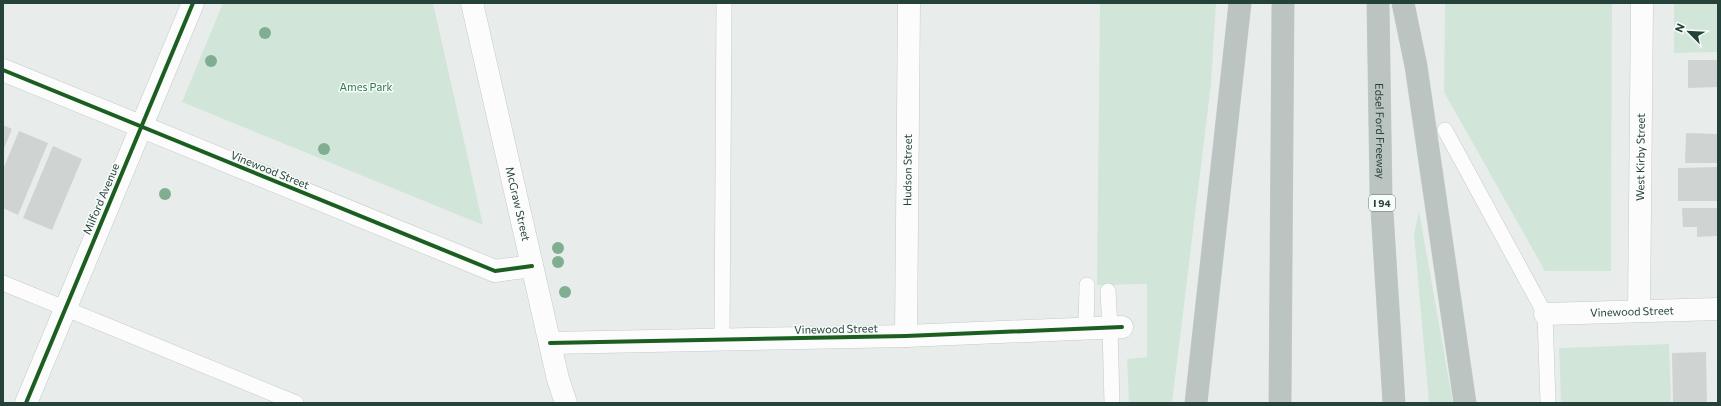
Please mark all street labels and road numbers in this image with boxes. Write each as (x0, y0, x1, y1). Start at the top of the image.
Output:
street label: Edsel Ford Freeway (1373, 83, 1388, 179)
street label: West Kirby Street (1633, 113, 1647, 201)
street label: Hudson Street (900, 133, 914, 206)
street label: Vinewood Street (229, 148, 312, 191)
street label: Milford Avenue (80, 161, 121, 236)
street label: McGraw Street (504, 165, 533, 243)
road number: I 94 (1369, 195, 1395, 211)
street label: Vinewood Street (1590, 303, 1674, 319)
street label: Vinewood Street (794, 321, 878, 336)

